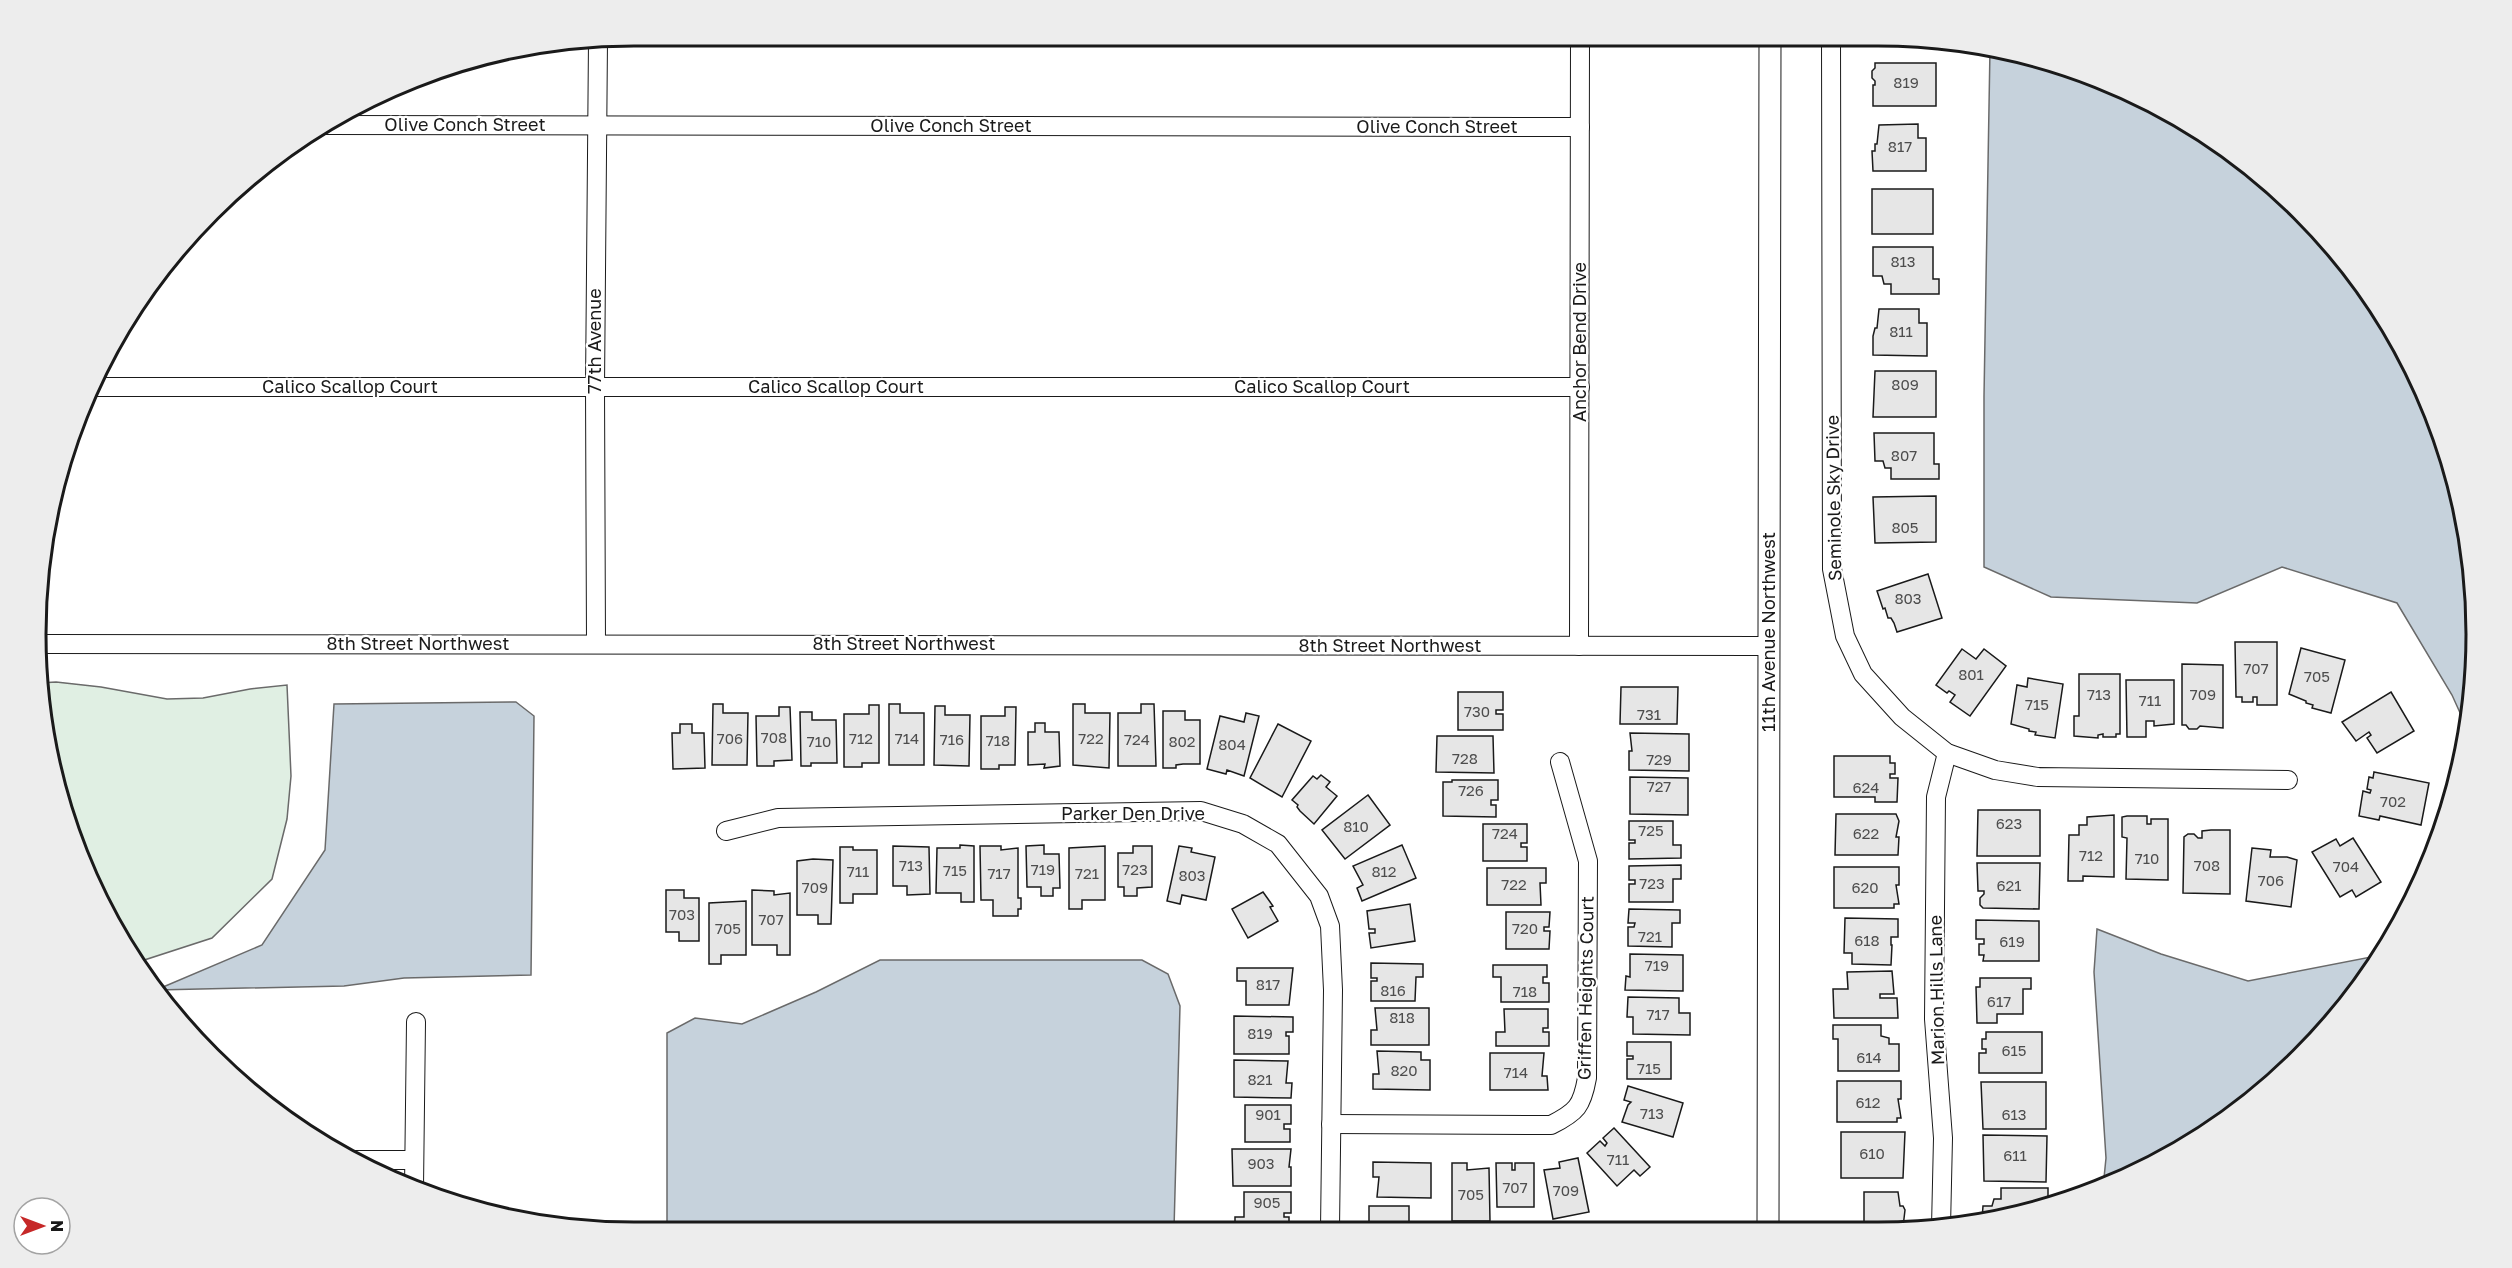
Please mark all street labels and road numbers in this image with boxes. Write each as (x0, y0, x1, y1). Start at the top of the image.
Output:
street label: Olive Conch Street (384, 113, 546, 135)
street label: Olive Conch Street (870, 114, 1032, 136)
street label: Olive Conch Street (1356, 115, 1518, 137)
street label: Anchor Bend Drive (1568, 262, 1590, 422)
street label: 77th Avenue (583, 288, 605, 394)
street label: Calico Scallop Court (262, 375, 438, 397)
street label: Calico Scallop Court (748, 375, 924, 397)
street label: Calico Scallop Court (1234, 375, 1410, 397)
street label: Seminole Sky Drive (1821, 415, 1845, 581)
street label: 11th Avenue Northwest (1757, 532, 1779, 732)
street label: 8th Street Northwest (326, 632, 510, 654)
street label: 8th Street Northwest (812, 632, 996, 654)
street label: 8th Street Northwest (1298, 634, 1482, 656)
street label: Parker Den Drive (1061, 802, 1205, 824)
street label: Griffen Heights Court (1572, 896, 1598, 1080)
street label: Marion Hills Lane (1924, 915, 1948, 1065)

